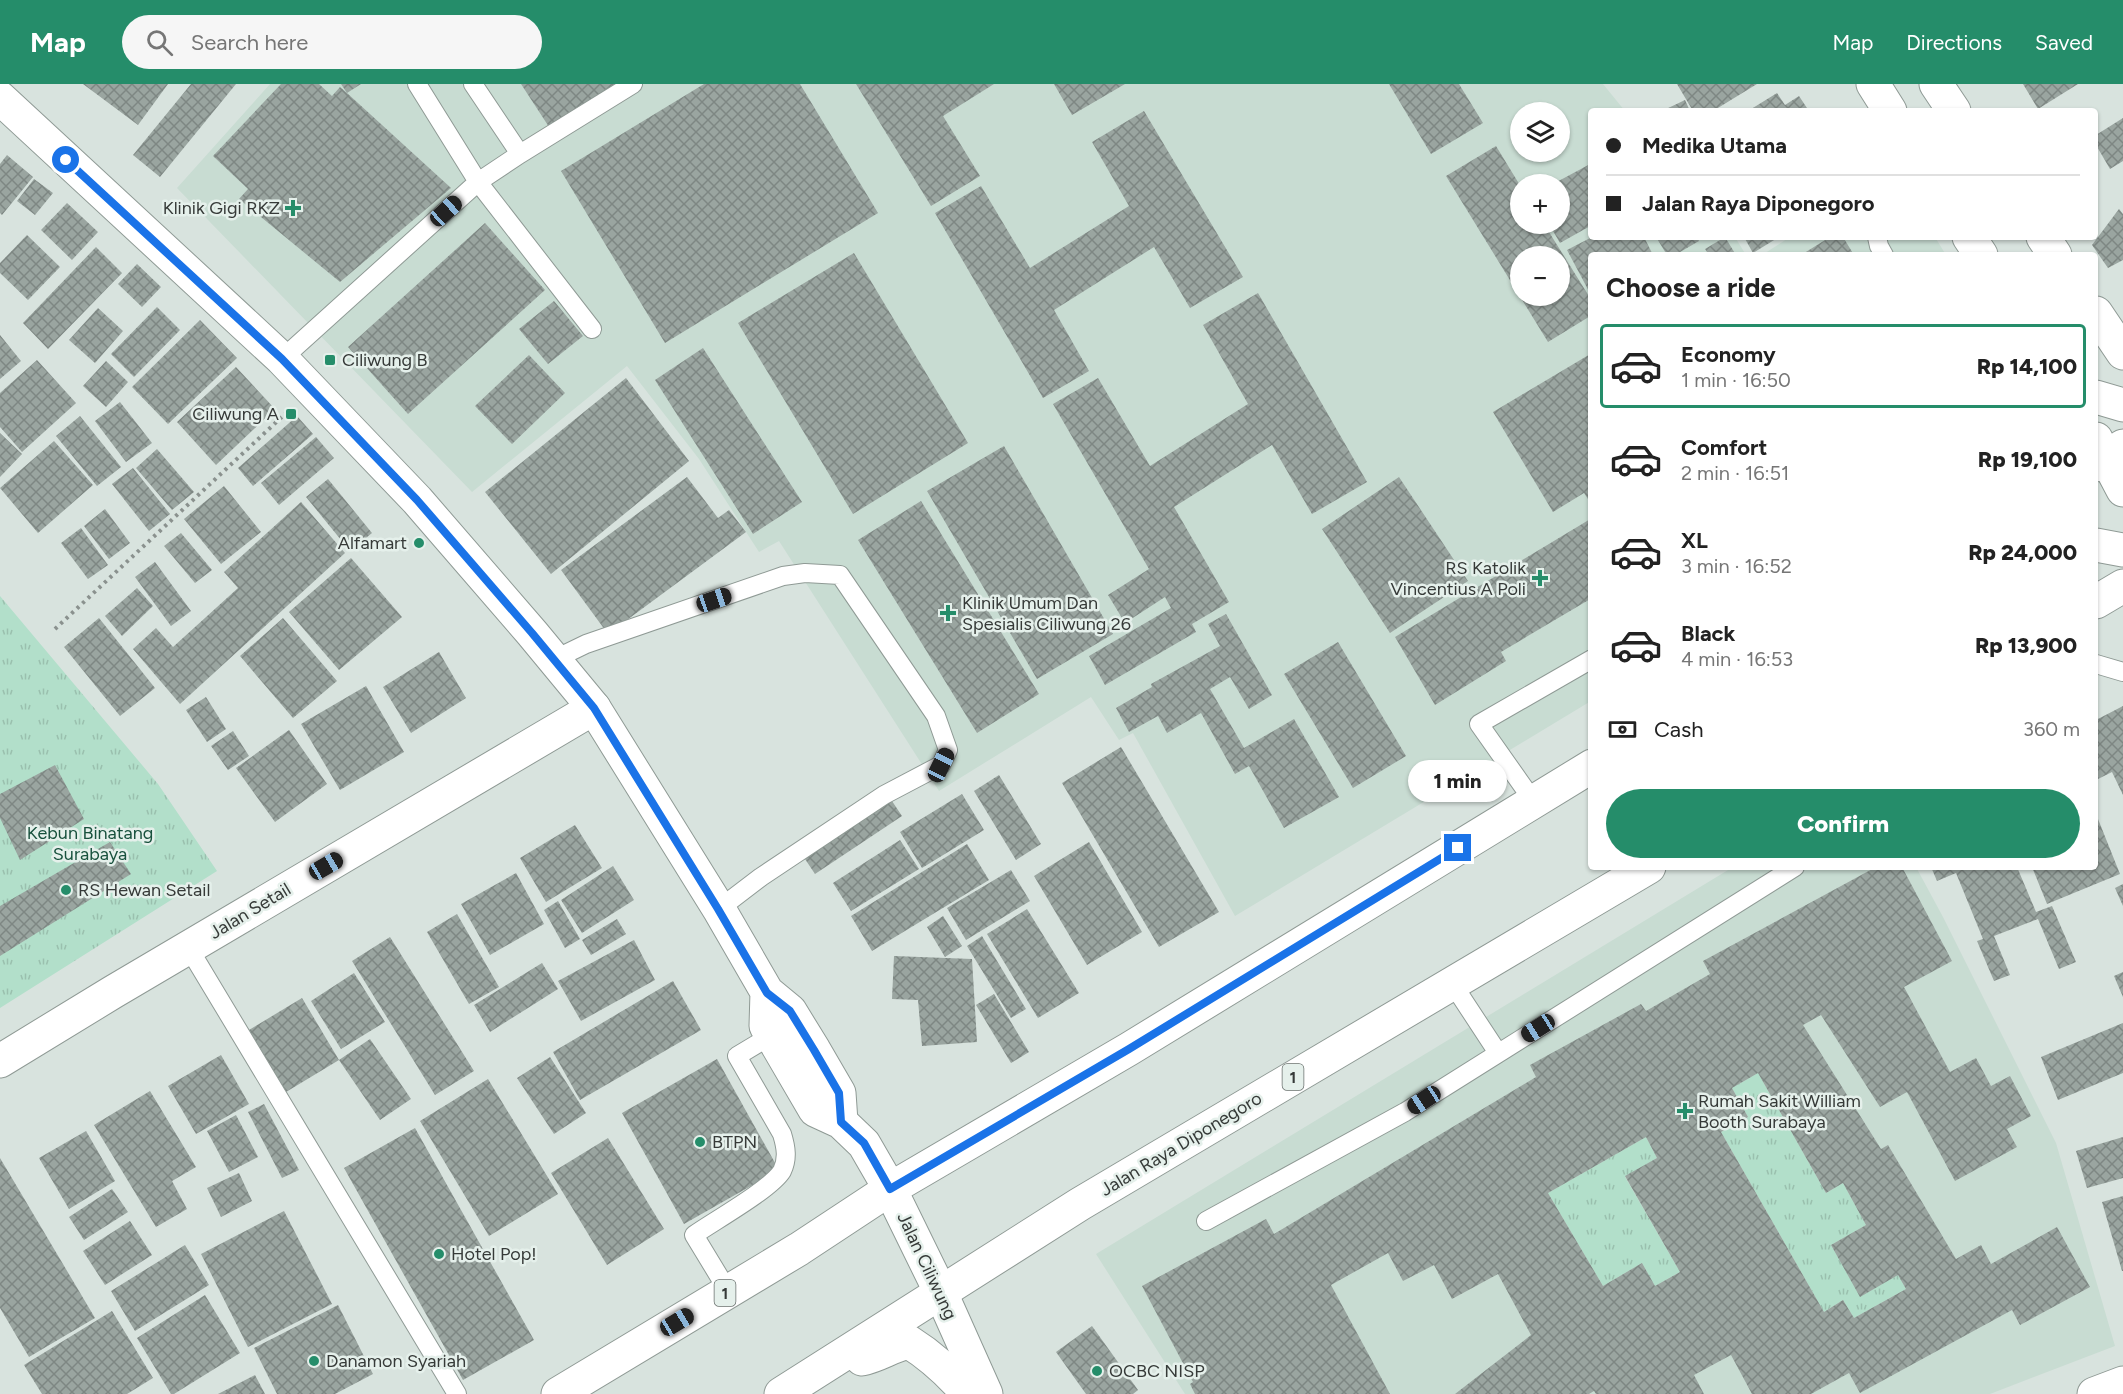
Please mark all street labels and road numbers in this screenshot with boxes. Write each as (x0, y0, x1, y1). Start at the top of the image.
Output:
street label: Jalan Setail (205, 878, 295, 944)
road number: 1 (1282, 1064, 1304, 1090)
street label: Jalan Raya Diponegoro (1096, 1087, 1266, 1201)
street label: Jalan Ciliwung (892, 1209, 962, 1323)
road number: 1 (714, 1280, 736, 1306)

